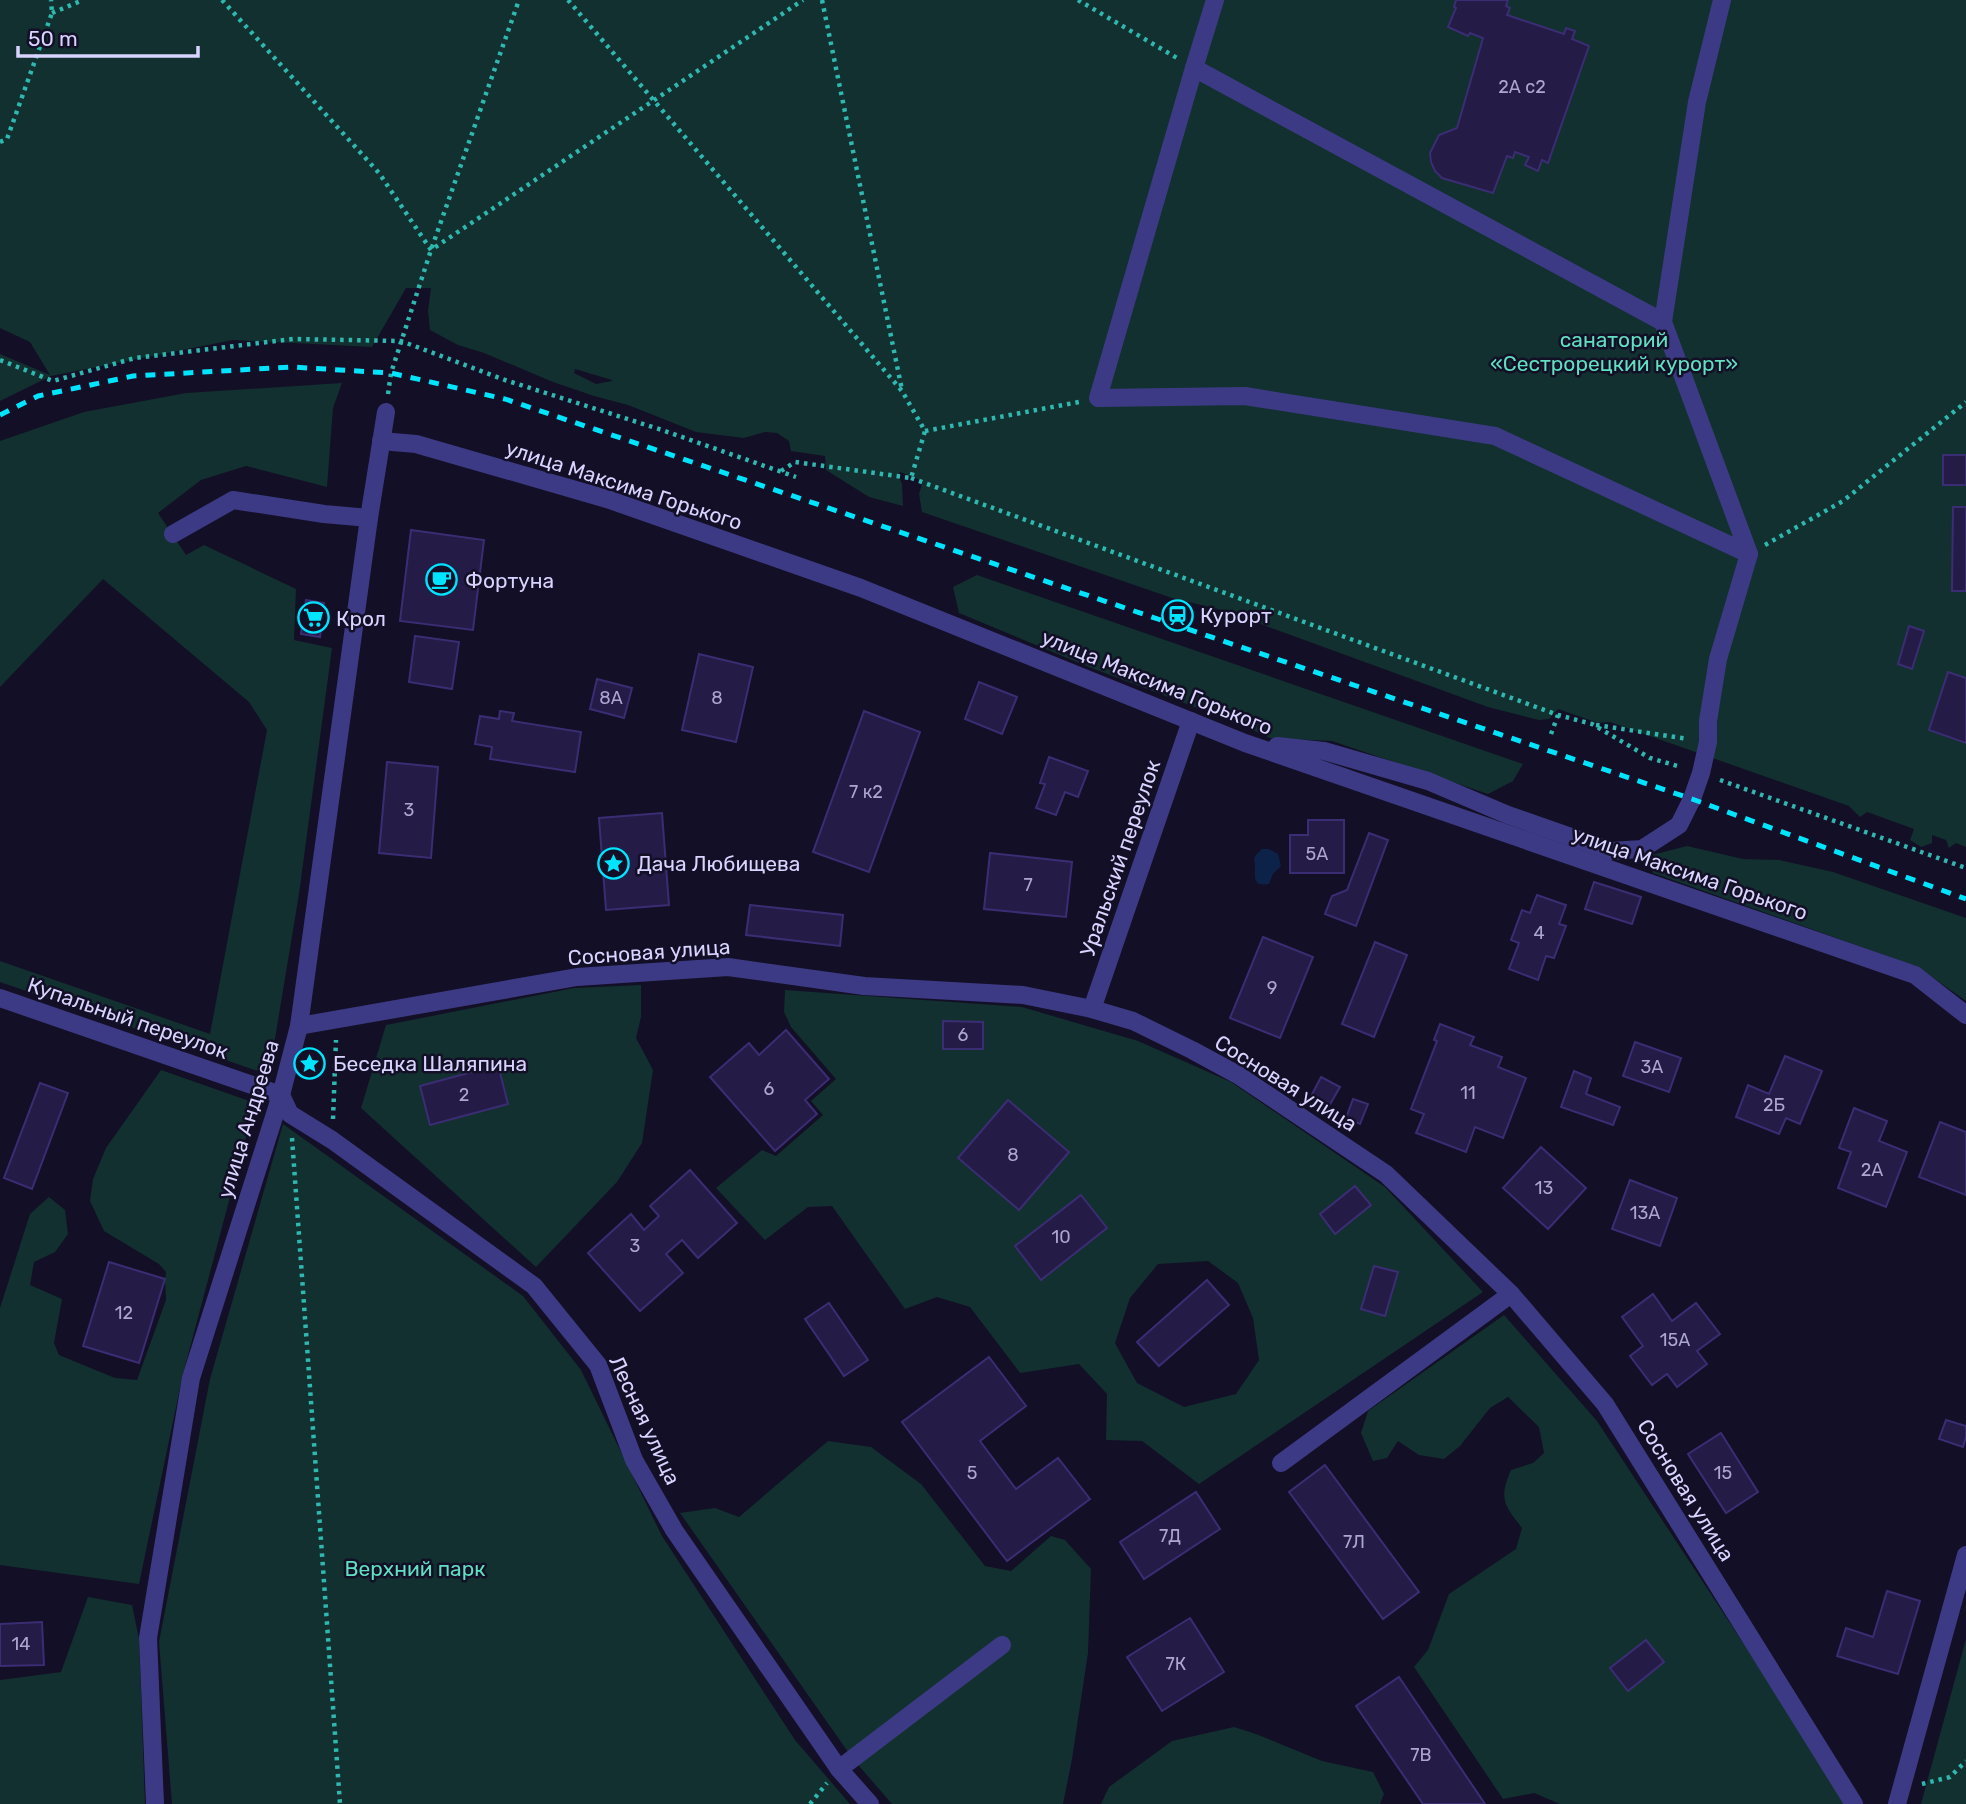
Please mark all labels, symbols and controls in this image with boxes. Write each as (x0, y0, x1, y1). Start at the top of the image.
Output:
scale bar (18, 14, 198, 58)
text: 50 m (28, 26, 78, 51)
house number: 2А с2 (1498, 76, 1546, 98)
park label: санаторий «Сестрорецкий курорт» (1490, 327, 1738, 376)
street label: улица Максима Горького (503, 435, 745, 535)
cafe icon: Фортуна (425, 563, 459, 597)
place label: Фортуна (465, 568, 554, 593)
station icon: Курорт (1160, 598, 1194, 632)
supermarket icon: Крол (296, 601, 330, 635)
place label: Курорт (1200, 603, 1272, 628)
place label: Крол (336, 606, 386, 631)
street label: улица Максима Горького (1038, 624, 1276, 740)
house number: 8А (599, 687, 623, 709)
house number: 8 (711, 687, 723, 709)
street label: Уральский переулок (1075, 756, 1165, 960)
house number: 7 к2 (849, 781, 883, 803)
house number: 3 (404, 799, 414, 821)
street label: улица Максима Горького (1569, 821, 1811, 925)
house number: 5А (1306, 843, 1328, 865)
place icon: Дача Любищева (597, 846, 631, 880)
place label: Дача Любищева (637, 851, 800, 876)
house number: 7 (1023, 874, 1033, 896)
house number: 4 (1533, 922, 1545, 944)
street label: Сосновая улица (567, 934, 731, 970)
street label: Купальный переулок (24, 972, 232, 1064)
house number: 9 (1267, 977, 1277, 999)
house number: 6 (958, 1024, 969, 1046)
street label: Сосновая улица (1210, 1029, 1362, 1137)
street label: улица Андреева (212, 1037, 284, 1201)
place icon: Беседка Шаляпина (293, 1046, 327, 1080)
place label: Беседка Шаляпина (333, 1051, 527, 1076)
house number: 3А (1641, 1056, 1663, 1078)
house number: 6 (764, 1078, 775, 1100)
house number: 11 (1460, 1082, 1476, 1104)
house number: 2 (459, 1084, 469, 1106)
house number: 2Б (1763, 1094, 1785, 1116)
house number: 8 (1007, 1144, 1019, 1166)
house number: 2А (1861, 1159, 1883, 1181)
house number: 13 (1535, 1177, 1553, 1199)
house number: 13А (1630, 1202, 1660, 1224)
house number: 10 (1051, 1226, 1071, 1248)
house number: 3 (630, 1235, 640, 1257)
house number: 12 (115, 1302, 133, 1324)
house number: 15А (1660, 1329, 1690, 1351)
street label: Лесная улица (604, 1351, 686, 1489)
street label: Сосновая улица (1632, 1414, 1740, 1566)
house number: 5 (967, 1462, 977, 1484)
house number: 15 (1714, 1462, 1732, 1484)
house number: 7Д (1159, 1525, 1181, 1547)
house number: 7Л (1343, 1531, 1365, 1553)
park label: Верхний парк (345, 1556, 485, 1581)
house number: 14 (12, 1633, 30, 1655)
house number: 7К (1166, 1653, 1186, 1675)
house number: 7В (1410, 1744, 1432, 1766)

